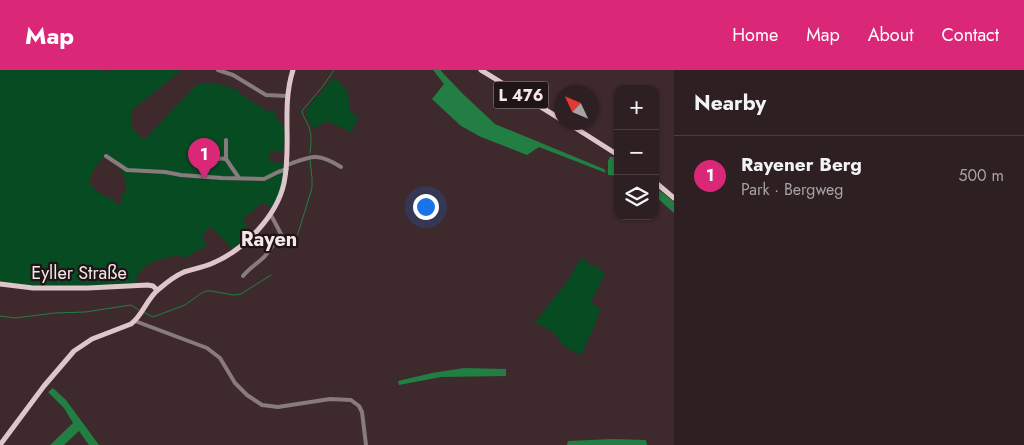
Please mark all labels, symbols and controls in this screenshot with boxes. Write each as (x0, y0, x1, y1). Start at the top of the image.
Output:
text: Map (25, 18, 74, 53)
text: Home (732, 22, 778, 48)
text: Map (806, 22, 840, 48)
text: About (868, 22, 913, 48)
text: Contact (941, 22, 999, 48)
road number: L 476 (494, 82, 548, 108)
north arrow (554, 85, 599, 130)
map controls (614, 85, 659, 220)
button: + (614, 85, 659, 130)
text: Nearby (694, 88, 766, 118)
button: − (614, 130, 659, 175)
pin: 1 (188, 138, 220, 179)
text: Rayener Berg (741, 151, 862, 178)
text: 1 (706, 164, 714, 187)
text: 500 m (958, 164, 1004, 187)
button: layers (614, 175, 659, 220)
text: Park · Bergweg (741, 178, 843, 201)
your location (413, 194, 439, 220)
district label: Rayen (241, 225, 297, 254)
street label: Eyller Straße (31, 260, 127, 286)

